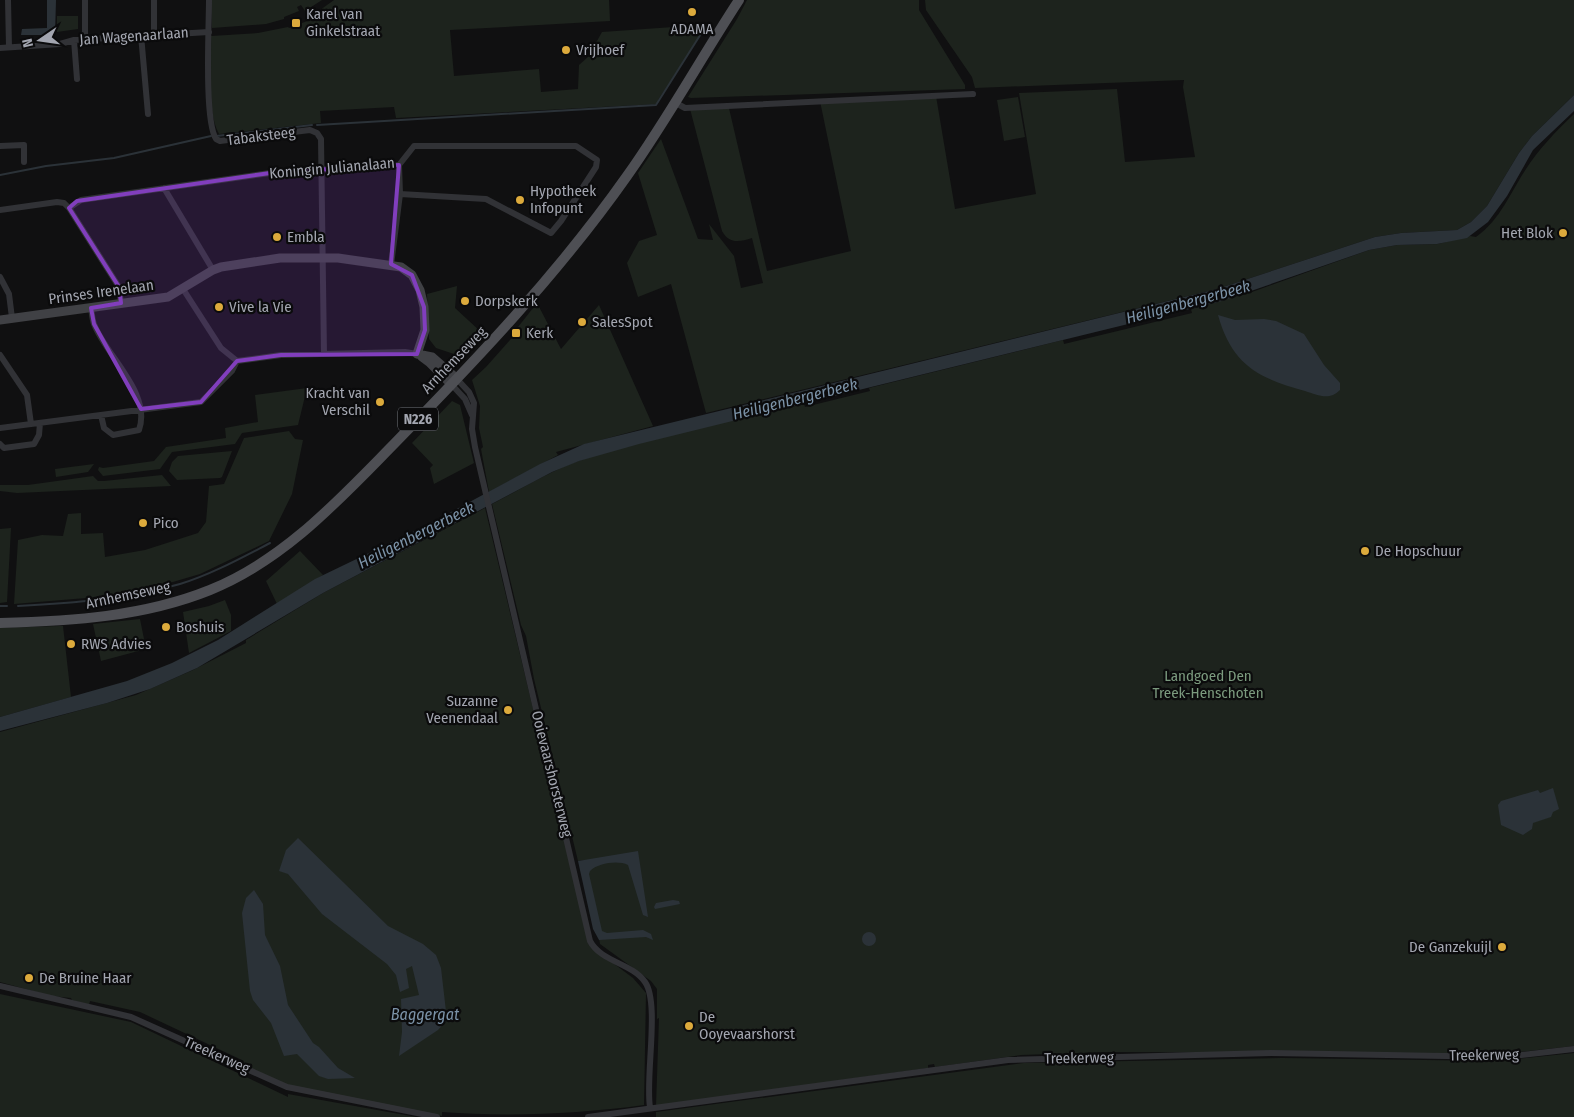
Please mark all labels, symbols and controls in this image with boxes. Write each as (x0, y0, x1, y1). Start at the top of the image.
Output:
place label: Karel van Ginkelstraat (306, 5, 380, 40)
marker: ADAMA (686, 6, 698, 18)
north arrow (15, 15, 65, 65)
marker: Karel van Ginkelstraat (290, 17, 302, 29)
place label: ADAMA (671, 20, 714, 38)
street label: Jan Wagenaarlaan (79, 23, 189, 49)
text: N (19, 37, 37, 49)
place label: Vrijhoef (576, 41, 625, 59)
marker: Vrijhoef (560, 44, 572, 56)
street label: Tabaksteeg (226, 123, 296, 149)
street label: Koningin Julianalaan (268, 154, 396, 182)
place label: Hypotheek Infopunt (530, 182, 596, 217)
marker: Hypotheek Infopunt (514, 194, 526, 206)
place label: Het Blok (1501, 224, 1553, 242)
marker: Het Blok (1557, 227, 1569, 239)
place label: Embla (287, 228, 325, 246)
marker: Embla (271, 231, 283, 243)
street label: Prinses Irenelaan (47, 276, 155, 308)
water label: Heiligenbergerbeek (1124, 276, 1252, 328)
place label: Dorpskerk (475, 292, 538, 310)
marker: Dorpskerk (459, 295, 471, 307)
place label: Vive la Vie (229, 298, 292, 316)
marker: Vive la Vie (213, 301, 225, 313)
place label: SalesSpot (592, 313, 653, 331)
marker: SalesSpot (576, 316, 588, 328)
street label: Arnhemseweg (418, 323, 490, 397)
place label: Kerk (526, 324, 553, 342)
marker: Kerk (510, 327, 522, 339)
water label: Heiligenbergerbeek (731, 374, 859, 424)
place label: Kracht van Verschil (305, 384, 370, 419)
marker: Kracht van Verschil (374, 396, 386, 408)
road number: N226 (398, 408, 438, 430)
water label: Heiligenbergerbeek (355, 497, 477, 572)
place label: Pico (153, 514, 179, 532)
marker: Pico (137, 517, 149, 529)
place label: De Hopschuur (1375, 542, 1462, 560)
marker: De Hopschuur (1359, 545, 1371, 557)
street label: Arnhemseweg (84, 577, 172, 613)
place label: Boshuis (176, 618, 224, 636)
marker: Boshuis (160, 621, 172, 633)
place label: RWS Advies (81, 635, 151, 653)
marker: RWS Advies (65, 638, 77, 650)
park label: Landgoed Den Treek-Henschoten (1152, 667, 1264, 702)
place label: Suzanne Veenendaal (426, 692, 498, 727)
marker: Suzanne Veenendaal (502, 704, 514, 716)
street label: Ooievaarshorsterweg (528, 709, 576, 839)
place label: De Ganzekuijl (1409, 938, 1492, 956)
marker: De Ganzekuijl (1496, 941, 1508, 953)
place label: De Bruine Haar (39, 969, 132, 987)
marker: De Bruine Haar (23, 972, 35, 984)
water label: Baggergat (391, 1005, 460, 1024)
place label: De Ooyevaarshorst (699, 1008, 795, 1043)
marker: De Ooyevaarshorst (683, 1020, 695, 1032)
street label: Treekerweg (181, 1033, 253, 1077)
street label: Treekerweg (1449, 1045, 1519, 1065)
street label: Treekerweg (1044, 1048, 1114, 1068)

